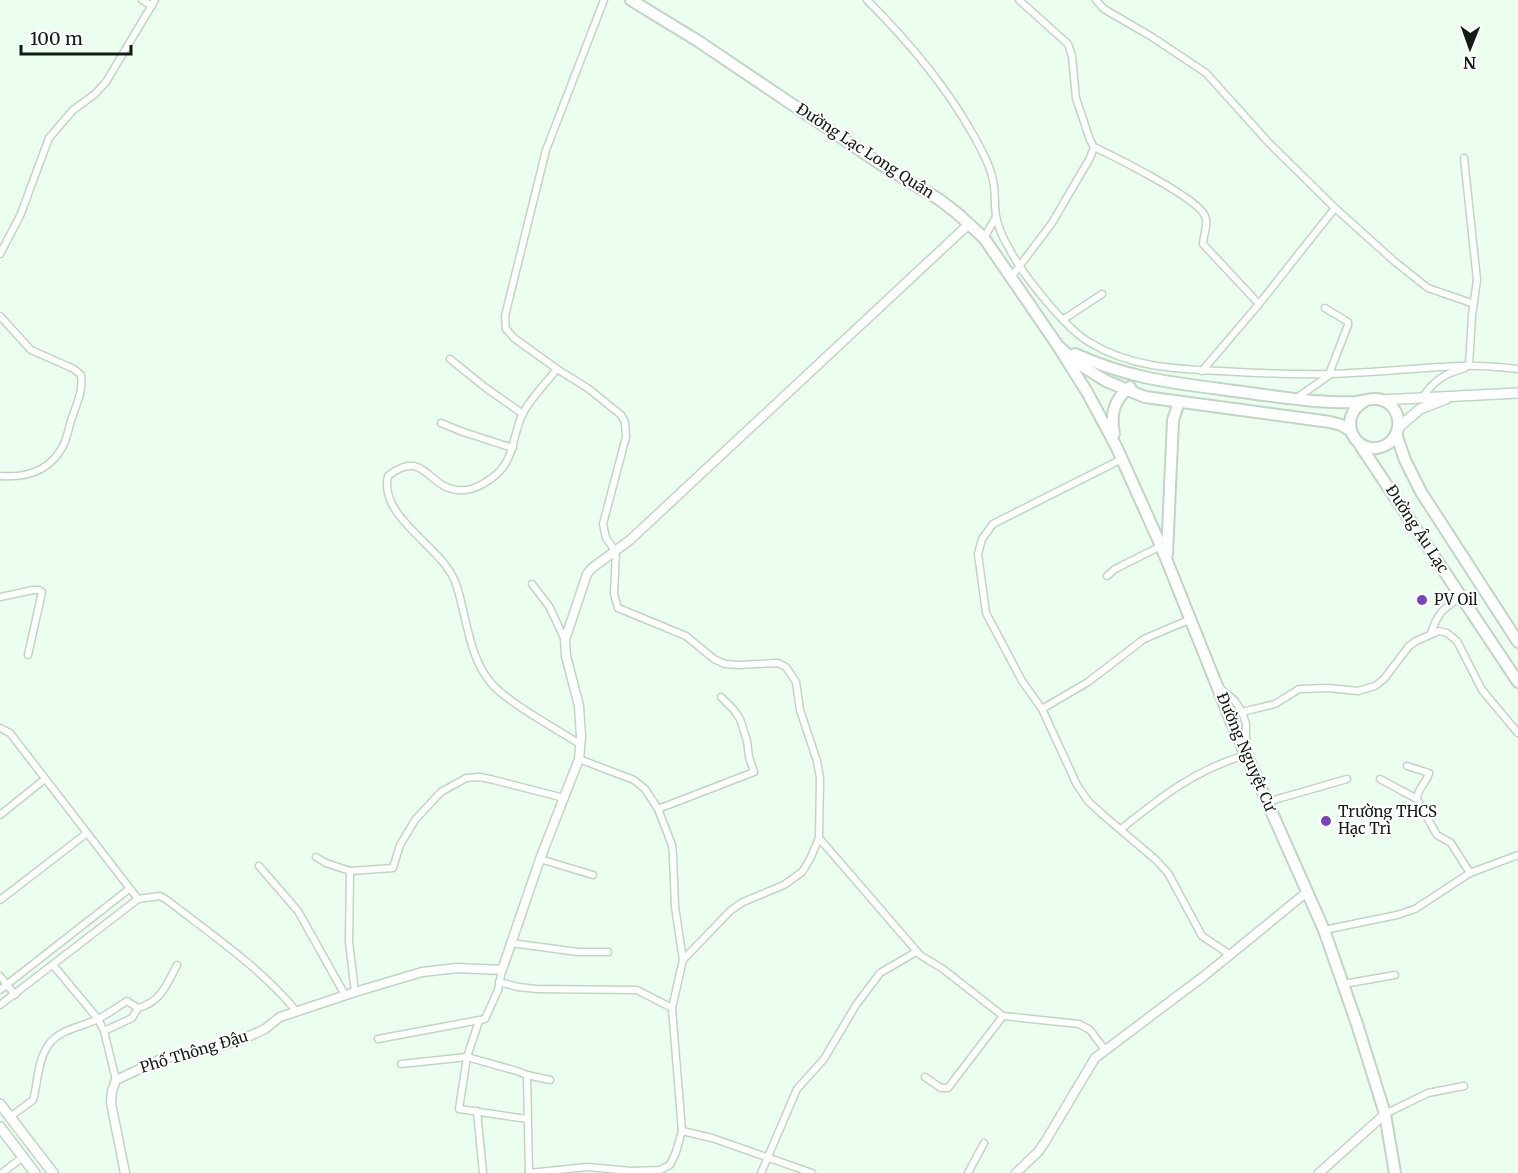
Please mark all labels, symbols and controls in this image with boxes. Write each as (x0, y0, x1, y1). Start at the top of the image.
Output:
scale bar (21, 18, 130, 56)
north arrow (1440, 18, 1500, 78)
text: 100 m (30, 27, 83, 50)
text: N (1463, 53, 1476, 73)
street label: Đường Lạc Long Quân (793, 99, 938, 202)
street label: Đường Âu Lạc (1382, 481, 1454, 577)
place label: PV Oil (1434, 590, 1478, 609)
marker: PV Oil (1415, 593, 1429, 607)
street label: Đường Nguyệt Cư (1213, 690, 1281, 815)
place label: Trường THCS Hạc Trì (1338, 802, 1437, 838)
marker: Trường THCS Hạc Trì (1319, 814, 1333, 828)
street label: Phố Thông Đậu (137, 1025, 250, 1077)

